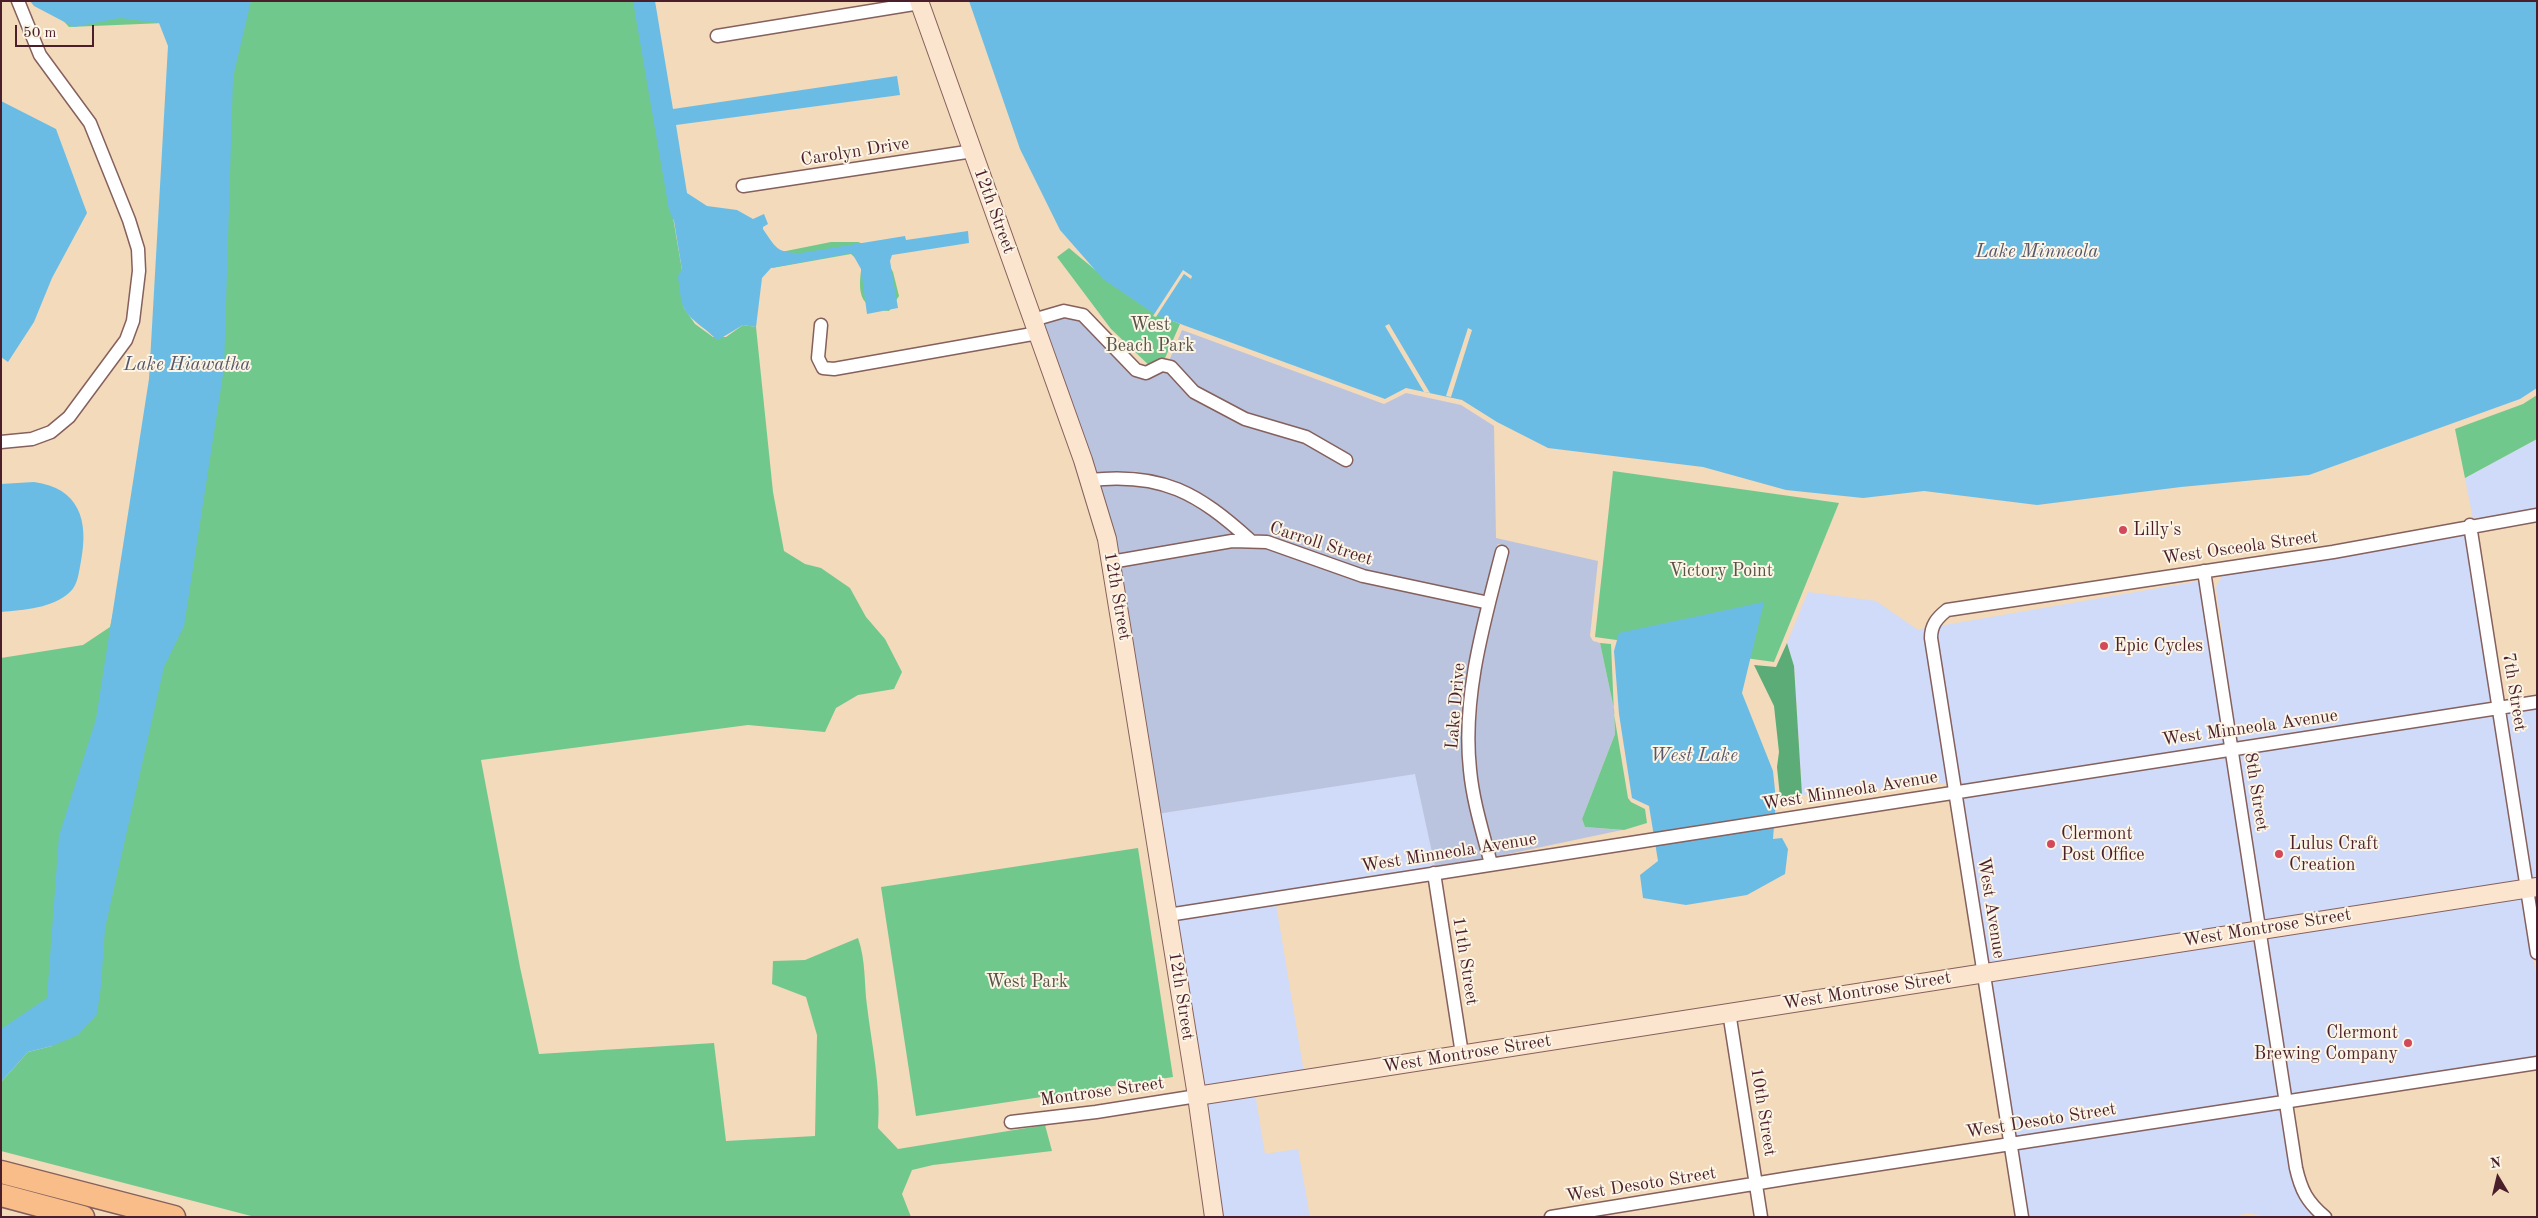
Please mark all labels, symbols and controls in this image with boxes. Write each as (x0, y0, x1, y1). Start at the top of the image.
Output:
scale bar (18, 15, 96, 47)
text: 50 m (23, 26, 57, 41)
street label: Carolyn Drive (799, 133, 911, 171)
street label: 12th Street (969, 165, 1019, 257)
water label: Lake Minneola (1976, 241, 2098, 263)
park label: West Beach Park (1105, 314, 1195, 356)
water label: Lake Hiawatha (123, 354, 251, 376)
street label: Carroll Street (1267, 517, 1375, 571)
place label: Lilly's (2133, 519, 2181, 541)
marker: Lilly's (2117, 524, 2129, 536)
street label: West Osceola Street (2161, 526, 2319, 570)
street label: 12th Street (1099, 550, 1135, 642)
park label: Victory Point (1669, 560, 1773, 582)
place label: Epic Cycles (2114, 635, 2203, 657)
marker: Epic Cycles (2098, 640, 2110, 652)
street label: 7th Street (2497, 651, 2531, 733)
street label: Lake Drive (1441, 662, 1471, 750)
street label: West Minneola Avenue (2161, 705, 2339, 751)
water label: West Lake (1650, 745, 1738, 767)
street label: 8th Street (2239, 751, 2273, 833)
street label: West Minneola Avenue (1761, 766, 1939, 816)
place label: Clermont Post Office (2061, 823, 2145, 866)
street label: West Minneola Avenue (1360, 828, 1538, 878)
place label: Lulus Craft Creation (2289, 833, 2379, 876)
marker: Clermont Post Office (2045, 838, 2057, 850)
marker: Lulus Craft Creation (2273, 848, 2285, 860)
street label: West Avenue (1972, 856, 2010, 960)
street label: West Montrose Street (2181, 904, 2353, 952)
street label: 11th Street (1447, 915, 1483, 1007)
street label: 12th Street (1163, 950, 1199, 1042)
street label: West Montrose Street (1781, 967, 1953, 1015)
park label: West Park (986, 971, 1068, 993)
place label: Clermont Brewing Company (2254, 1022, 2398, 1064)
street label: West Montrose Street (1381, 1030, 1553, 1078)
marker: Clermont Brewing Company (2402, 1037, 2414, 1049)
street label: 10th Street (1745, 1066, 1781, 1158)
street label: Montrose Street (1039, 1073, 1165, 1111)
street label: West Desoto Street (1964, 1098, 2118, 1144)
north arrow (2473, 1153, 2523, 1203)
text: N (2489, 1155, 2502, 1171)
street label: West Desoto Street (1564, 1162, 1718, 1208)

